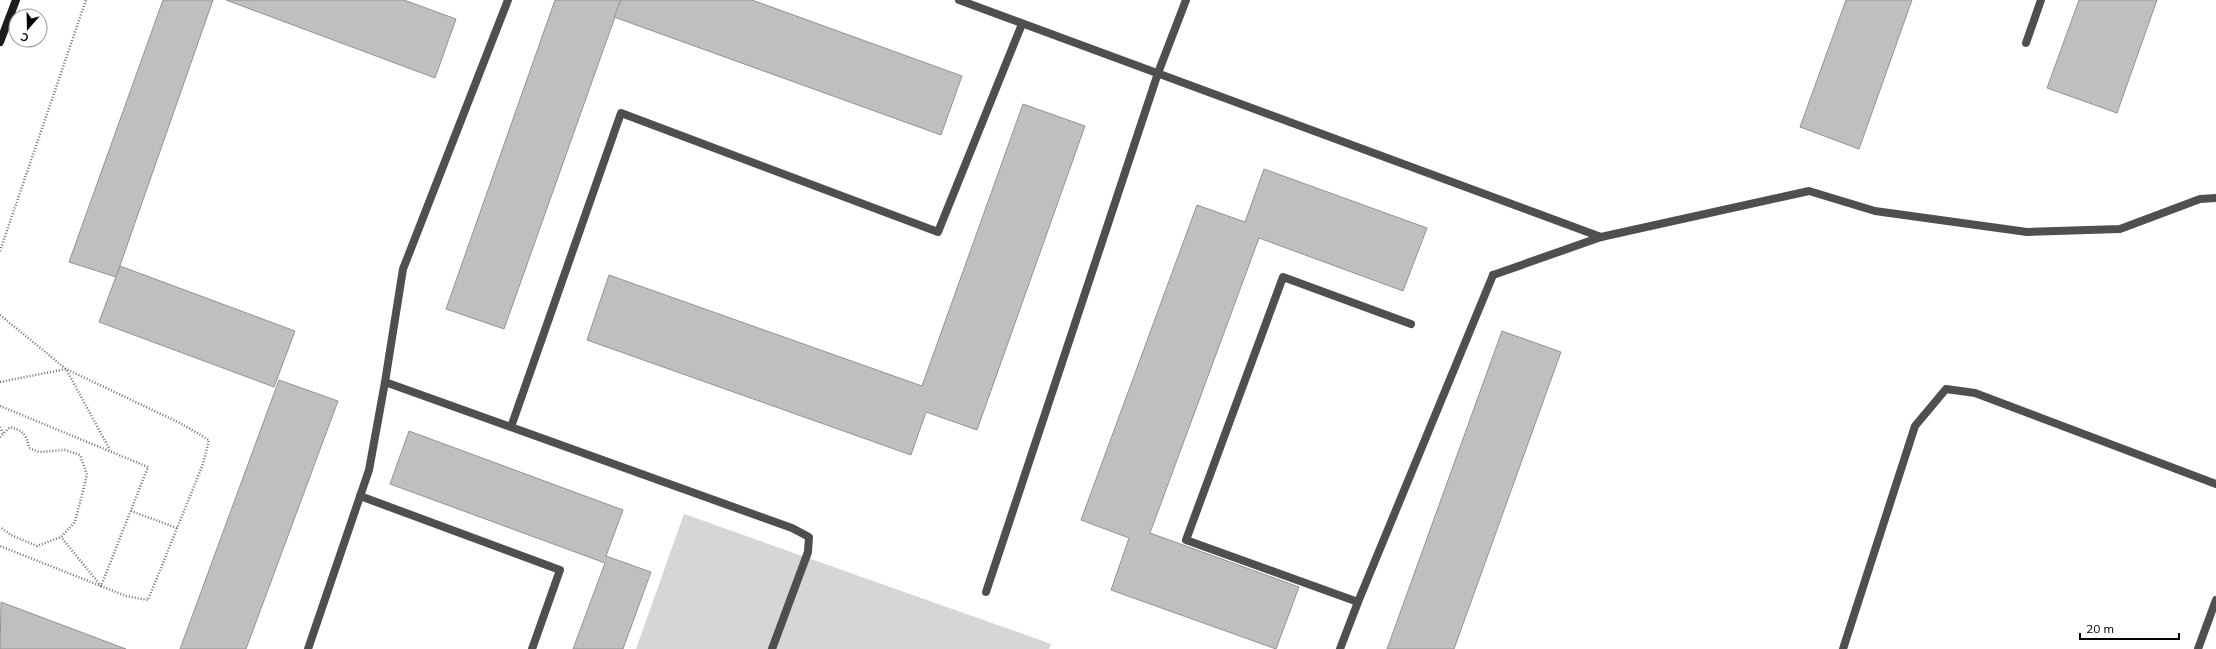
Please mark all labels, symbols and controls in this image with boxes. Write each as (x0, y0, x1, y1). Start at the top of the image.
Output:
north arrow (8, 8, 48, 48)
text: С (18, 29, 31, 45)
scale bar (2080, 615, 2179, 641)
text: 20 m (2086, 621, 2114, 636)

